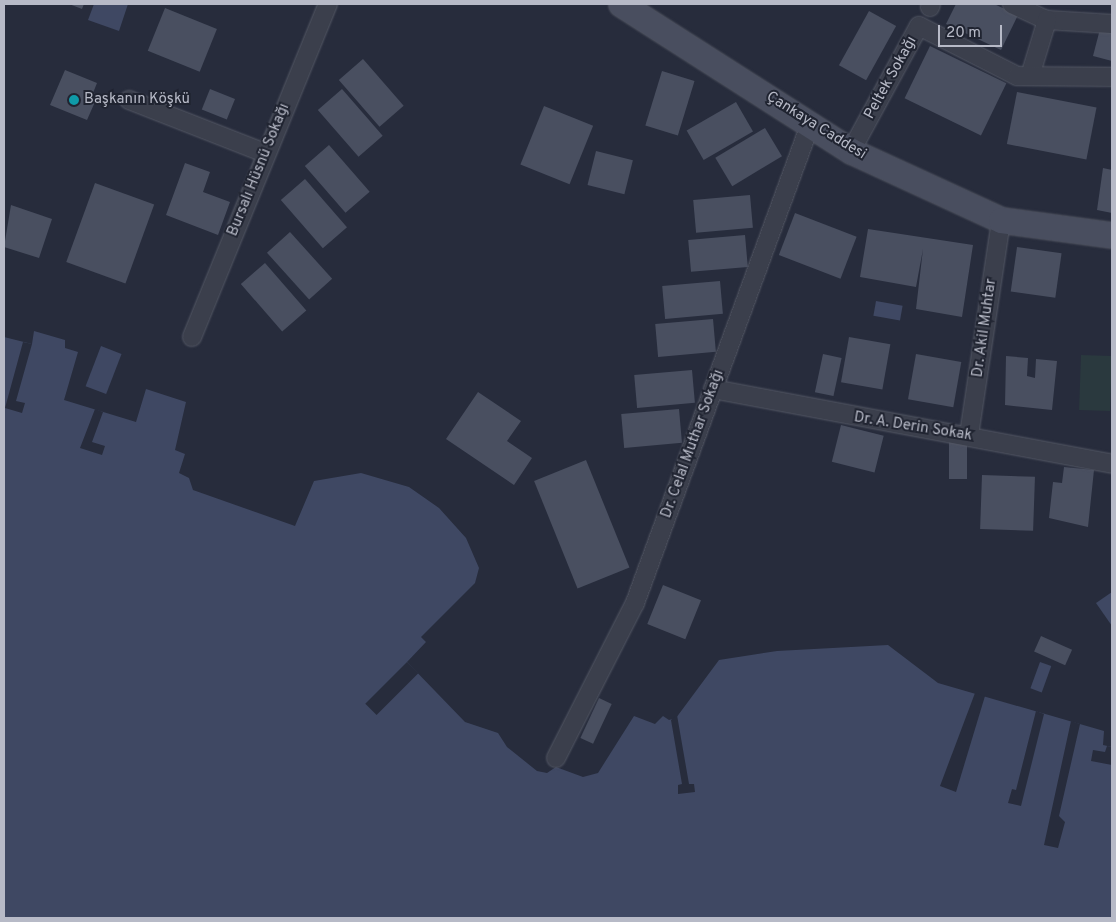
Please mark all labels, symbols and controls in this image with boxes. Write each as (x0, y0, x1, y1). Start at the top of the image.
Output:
scale bar (941, 15, 1005, 47)
text: 20 m (946, 24, 981, 43)
street label: Peltek Sokağı (861, 34, 921, 122)
street label: Çankaya Caddesi (763, 88, 869, 164)
place label: Başkanın Köşkü (84, 91, 190, 109)
marker: Başkanın Köşkü (68, 94, 80, 106)
street label: Bursalı Hüsnü Sokağı (224, 101, 294, 239)
street label: Dr. Akil Muhtar (969, 277, 1001, 379)
street label: Dr. Celal Muthar Sokağı (658, 367, 728, 521)
street label: Dr. A. Derin Sokak (852, 409, 974, 445)

